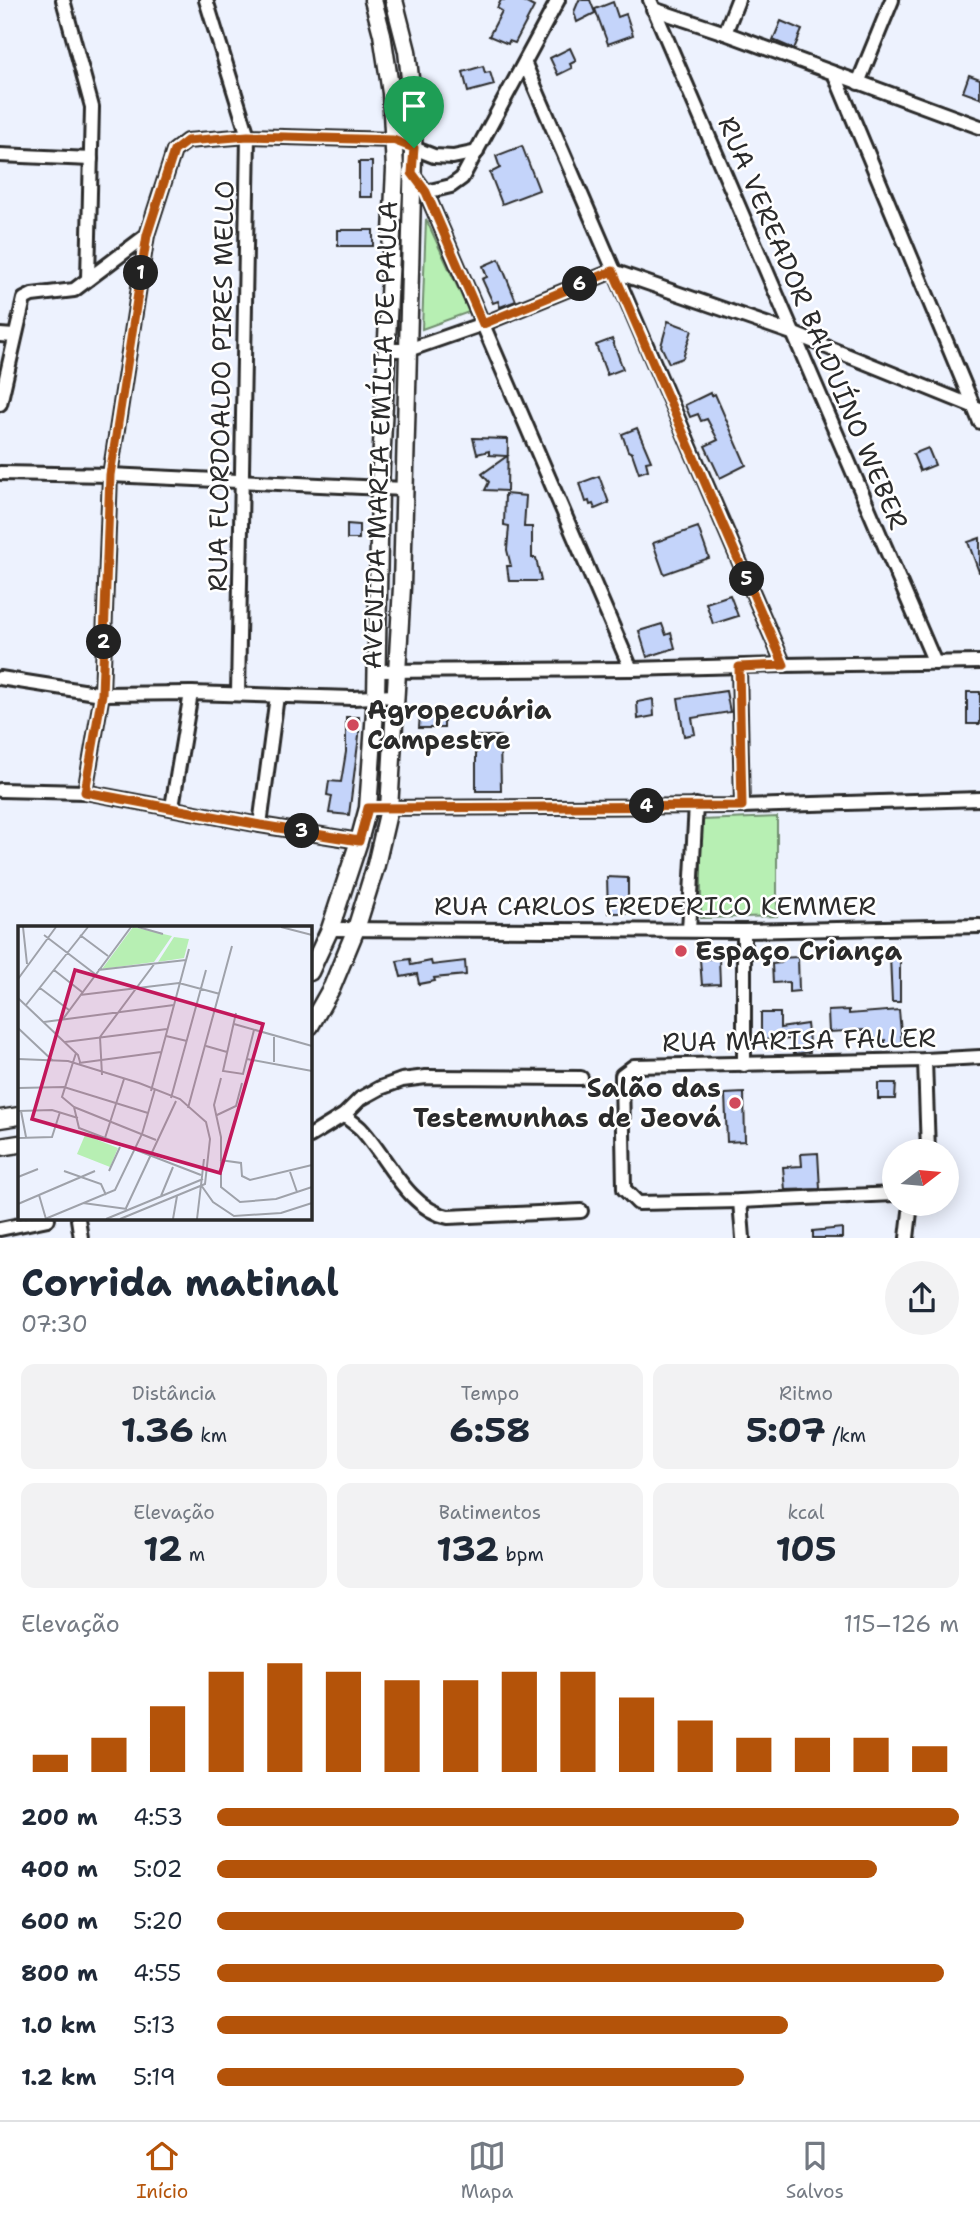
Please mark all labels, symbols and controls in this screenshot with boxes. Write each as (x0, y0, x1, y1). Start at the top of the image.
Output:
pin (384, 76, 444, 148)
icon: arrive (395, 87, 433, 125)
street label: RUA VEREADOR BALDUÍNO WEBER (710, 111, 917, 535)
street label: RUA FLORDOALDO PIRES MELLO (199, 180, 242, 592)
street label: AVENIDA MARIA EMÍLIA DE PAULA (354, 200, 405, 670)
pin: 1 (124, 256, 158, 290)
text: 1 (136, 260, 145, 285)
pin: 6 (562, 266, 598, 302)
text: 6 (573, 271, 586, 296)
pin: 5 (730, 562, 764, 596)
text: 5 (741, 566, 752, 591)
pin: 2 (86, 624, 122, 660)
text: 2 (97, 629, 110, 654)
place label: Agropecuária Campestre (367, 692, 552, 757)
marker: Agropecuária Campestre (345, 717, 361, 733)
pin: 4 (630, 788, 664, 824)
text: 4 (640, 793, 653, 818)
pin: 3 (284, 814, 320, 848)
text: 3 (295, 818, 308, 843)
street label: RUA CARLOS FREDERICO KEMMER (434, 888, 876, 923)
inset map (18, 926, 312, 1220)
place label: Espaço Criança (695, 933, 902, 968)
marker: Espaço Criança (673, 943, 689, 959)
street label: RUA MARISA FALLER (662, 1020, 936, 1059)
place label: Salão das Testemunhas de Jeová (413, 1070, 721, 1135)
marker: Salão das Testemunhas de Jeová (727, 1095, 743, 1111)
north arrow (882, 1139, 959, 1216)
map controls (882, 1139, 959, 1216)
text: Corrida matinal (21, 1257, 339, 1308)
button: share (885, 1261, 959, 1335)
text: 07:30 (21, 1309, 88, 1339)
text: Distância (132, 1381, 216, 1406)
text: Tempo (461, 1381, 519, 1406)
text: Ritmo (779, 1381, 833, 1406)
text: 1.36 (121, 1406, 194, 1453)
text: 6:58 (449, 1406, 531, 1453)
text: 5:07 (746, 1406, 826, 1453)
text: km (194, 1423, 227, 1448)
text: /km (826, 1423, 866, 1448)
text: Elevação (133, 1500, 215, 1525)
text: Batimentos (439, 1500, 541, 1525)
text: kcal (788, 1500, 824, 1525)
text: 12 (143, 1525, 182, 1572)
text: 132 (436, 1525, 499, 1572)
text: 105 (775, 1525, 837, 1572)
text: m (182, 1542, 205, 1567)
text: bpm (499, 1542, 544, 1567)
text: Elevação (21, 1609, 120, 1639)
text: 115–126 m (843, 1609, 959, 1639)
text: 200 m (21, 1802, 98, 1832)
text: 4:53 (133, 1802, 183, 1832)
text: 400 m (21, 1854, 98, 1884)
text: 5:02 (133, 1854, 183, 1884)
text: 600 m (21, 1906, 98, 1936)
text: 5:20 (133, 1906, 183, 1936)
text: 800 m (21, 1958, 98, 1988)
text: 4:55 (133, 1958, 181, 1988)
text: 1.0 km (21, 2010, 96, 2040)
text: 5:13 (133, 2010, 176, 2040)
text: 1.2 km (21, 2062, 97, 2092)
text: 5:19 (133, 2062, 176, 2092)
tab: Início (136, 2137, 188, 2204)
tab: Mapa (461, 2137, 513, 2204)
tab: Salvos (786, 2137, 844, 2204)

